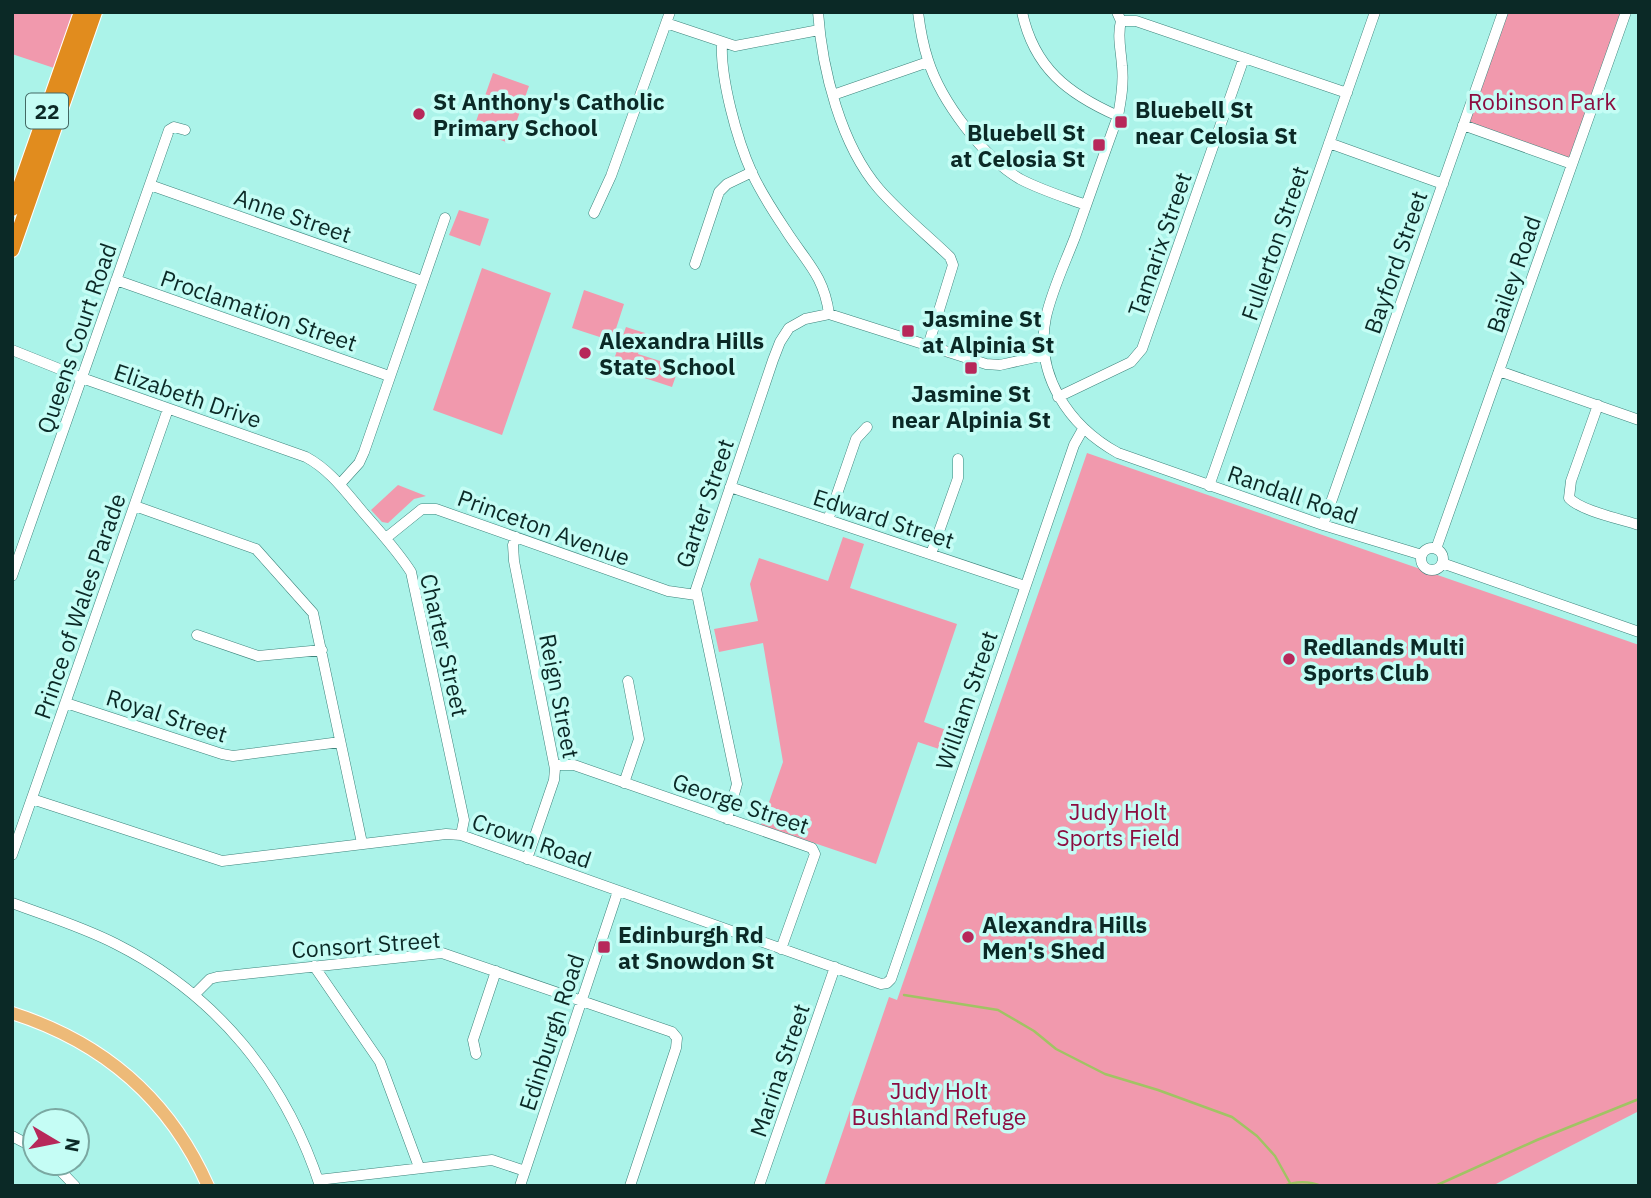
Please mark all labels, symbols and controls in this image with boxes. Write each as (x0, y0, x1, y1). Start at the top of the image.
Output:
place label: St Anthony's Catholic Primary School (433, 86, 665, 142)
park label: Robinson Park (1468, 86, 1616, 116)
road number: 22 (26, 94, 68, 128)
place label: Bluebell St near Celosia St (1135, 94, 1297, 150)
marker: St Anthony's Catholic Primary School (411, 106, 427, 122)
marker: Bluebell St near Celosia St (1113, 114, 1129, 130)
place label: Bluebell St at Celosia St (950, 117, 1085, 173)
marker: Bluebell St at Celosia St (1091, 137, 1107, 153)
street label: Fullerton Street (1234, 162, 1314, 324)
street label: Tamarix Street (1120, 168, 1198, 320)
street label: Anne Street (230, 181, 356, 249)
street label: Bayford Street (1357, 187, 1433, 337)
street label: Bailey Road (1479, 212, 1547, 336)
street label: Queens Court Road (29, 239, 123, 437)
street label: Proclamation Street (157, 262, 361, 358)
place label: Jasmine St at Alpinia St (922, 303, 1055, 359)
marker: Jasmine St at Alpinia St (900, 323, 916, 339)
place label: Alexandra Hills State School (599, 325, 764, 381)
marker: Alexandra Hills State School (577, 345, 593, 361)
street label: Elizabeth Drive (110, 356, 266, 434)
marker: Jasmine St near Alpinia St (963, 360, 979, 376)
place label: Jasmine St near Alpinia St (891, 378, 1051, 434)
street label: Garter Street (668, 435, 740, 571)
street label: Randall Road (1224, 458, 1362, 530)
street label: Edward Street (810, 481, 958, 555)
street label: Princeton Avenue (454, 482, 634, 572)
street label: Prince of Wales Parade (26, 489, 132, 723)
street label: Charter Street (414, 571, 476, 719)
street label: William Street (928, 626, 1004, 774)
street label: Reign Street (533, 631, 587, 761)
place label: Redlands Multi Sports Club (1303, 631, 1465, 687)
marker: Redlands Multi Sports Club (1281, 651, 1297, 667)
street label: Royal Street (103, 681, 231, 749)
street label: George Street (669, 766, 813, 840)
park label: Judy Holt Sports Field (1056, 796, 1180, 852)
street label: Crown Road (468, 806, 596, 874)
place label: Alexandra Hills Men's Shed (982, 909, 1147, 965)
place label: Edinburgh Rd at Snowdon St (618, 919, 774, 975)
street label: Consort Street (290, 924, 442, 964)
marker: Alexandra Hills Men's Shed (960, 929, 976, 945)
marker: Edinburgh Rd at Snowdon St (596, 939, 612, 955)
street label: Edinburgh Road (512, 950, 590, 1114)
street label: Marina Street (742, 999, 816, 1141)
park label: Judy Holt Bushland Refuge (852, 1075, 1026, 1131)
north arrow (21, 1107, 91, 1177)
text: N (60, 1136, 86, 1154)

